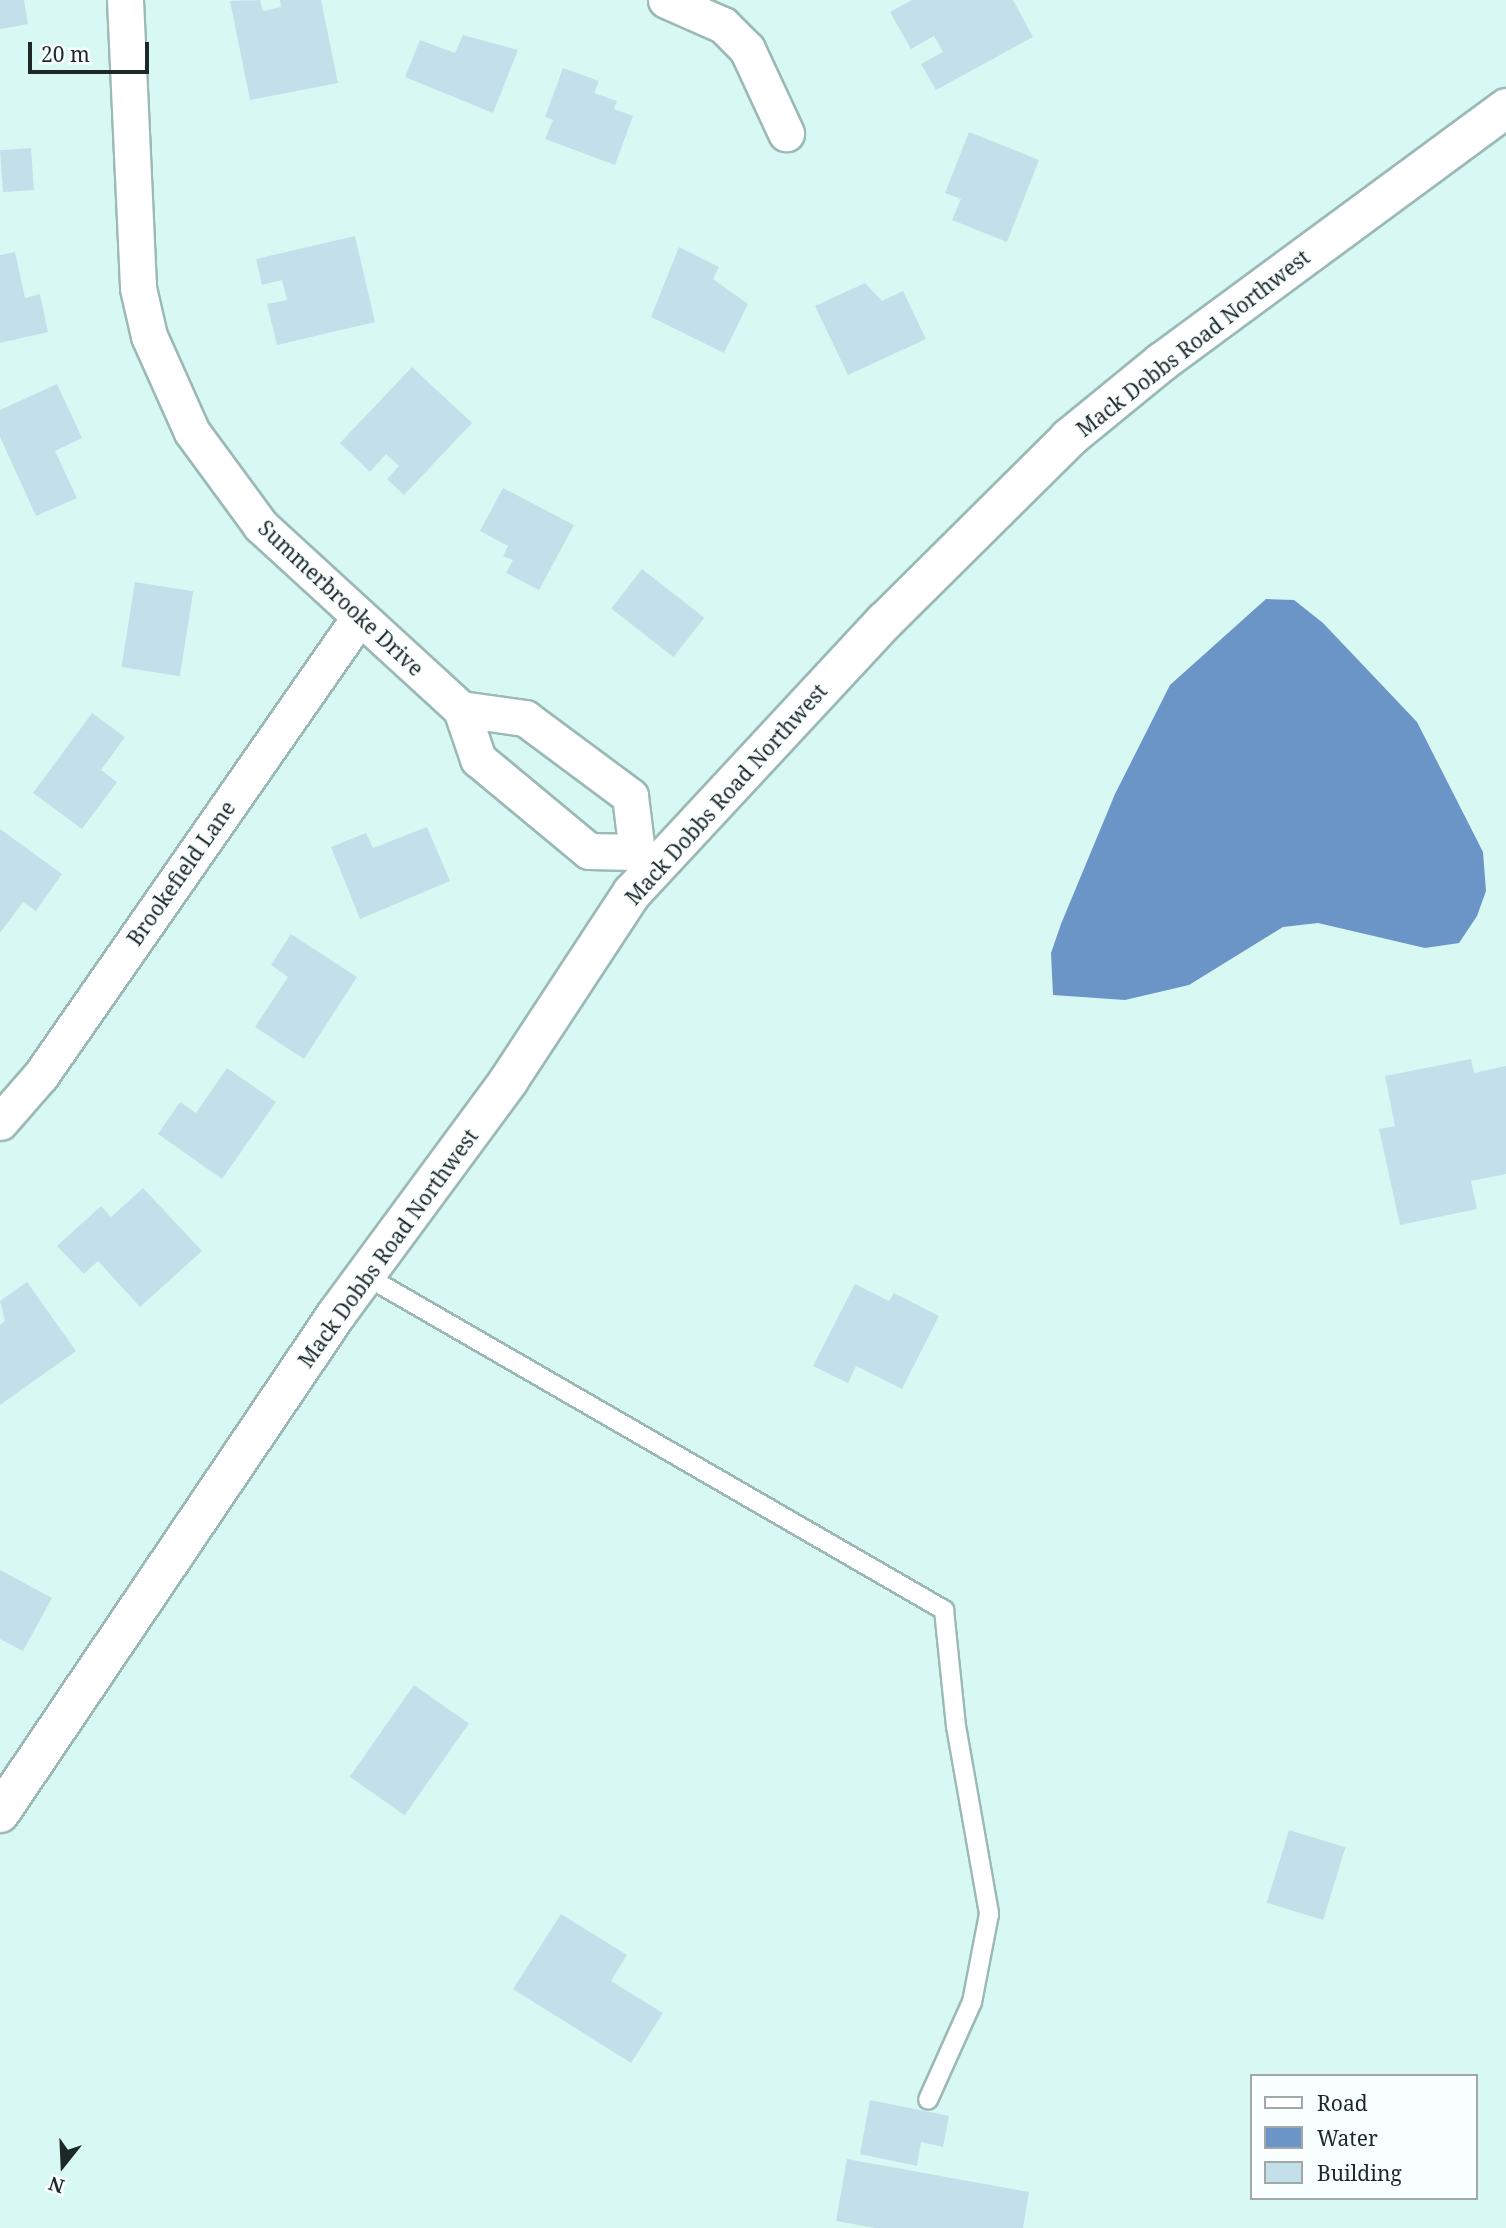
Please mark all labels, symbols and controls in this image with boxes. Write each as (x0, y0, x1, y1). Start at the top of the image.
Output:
scale bar (32, 28, 152, 72)
text: 20 m (41, 40, 90, 68)
street label: Mack Dobbs Road Northwest (1071, 244, 1315, 442)
street label: Summerbrooke Drive (253, 515, 429, 681)
street label: Mack Dobbs Road Northwest (620, 678, 832, 910)
street label: Brookefield Lane (122, 796, 240, 950)
street label: Mack Dobbs Road Northwest (293, 1124, 483, 1372)
legend (1250, 2074, 1478, 2200)
text: Road (1317, 2089, 1368, 2117)
text: Water (1317, 2124, 1378, 2152)
north arrow (28, 2130, 98, 2200)
text: Building (1317, 2159, 1402, 2187)
text: N (45, 2170, 68, 2200)

